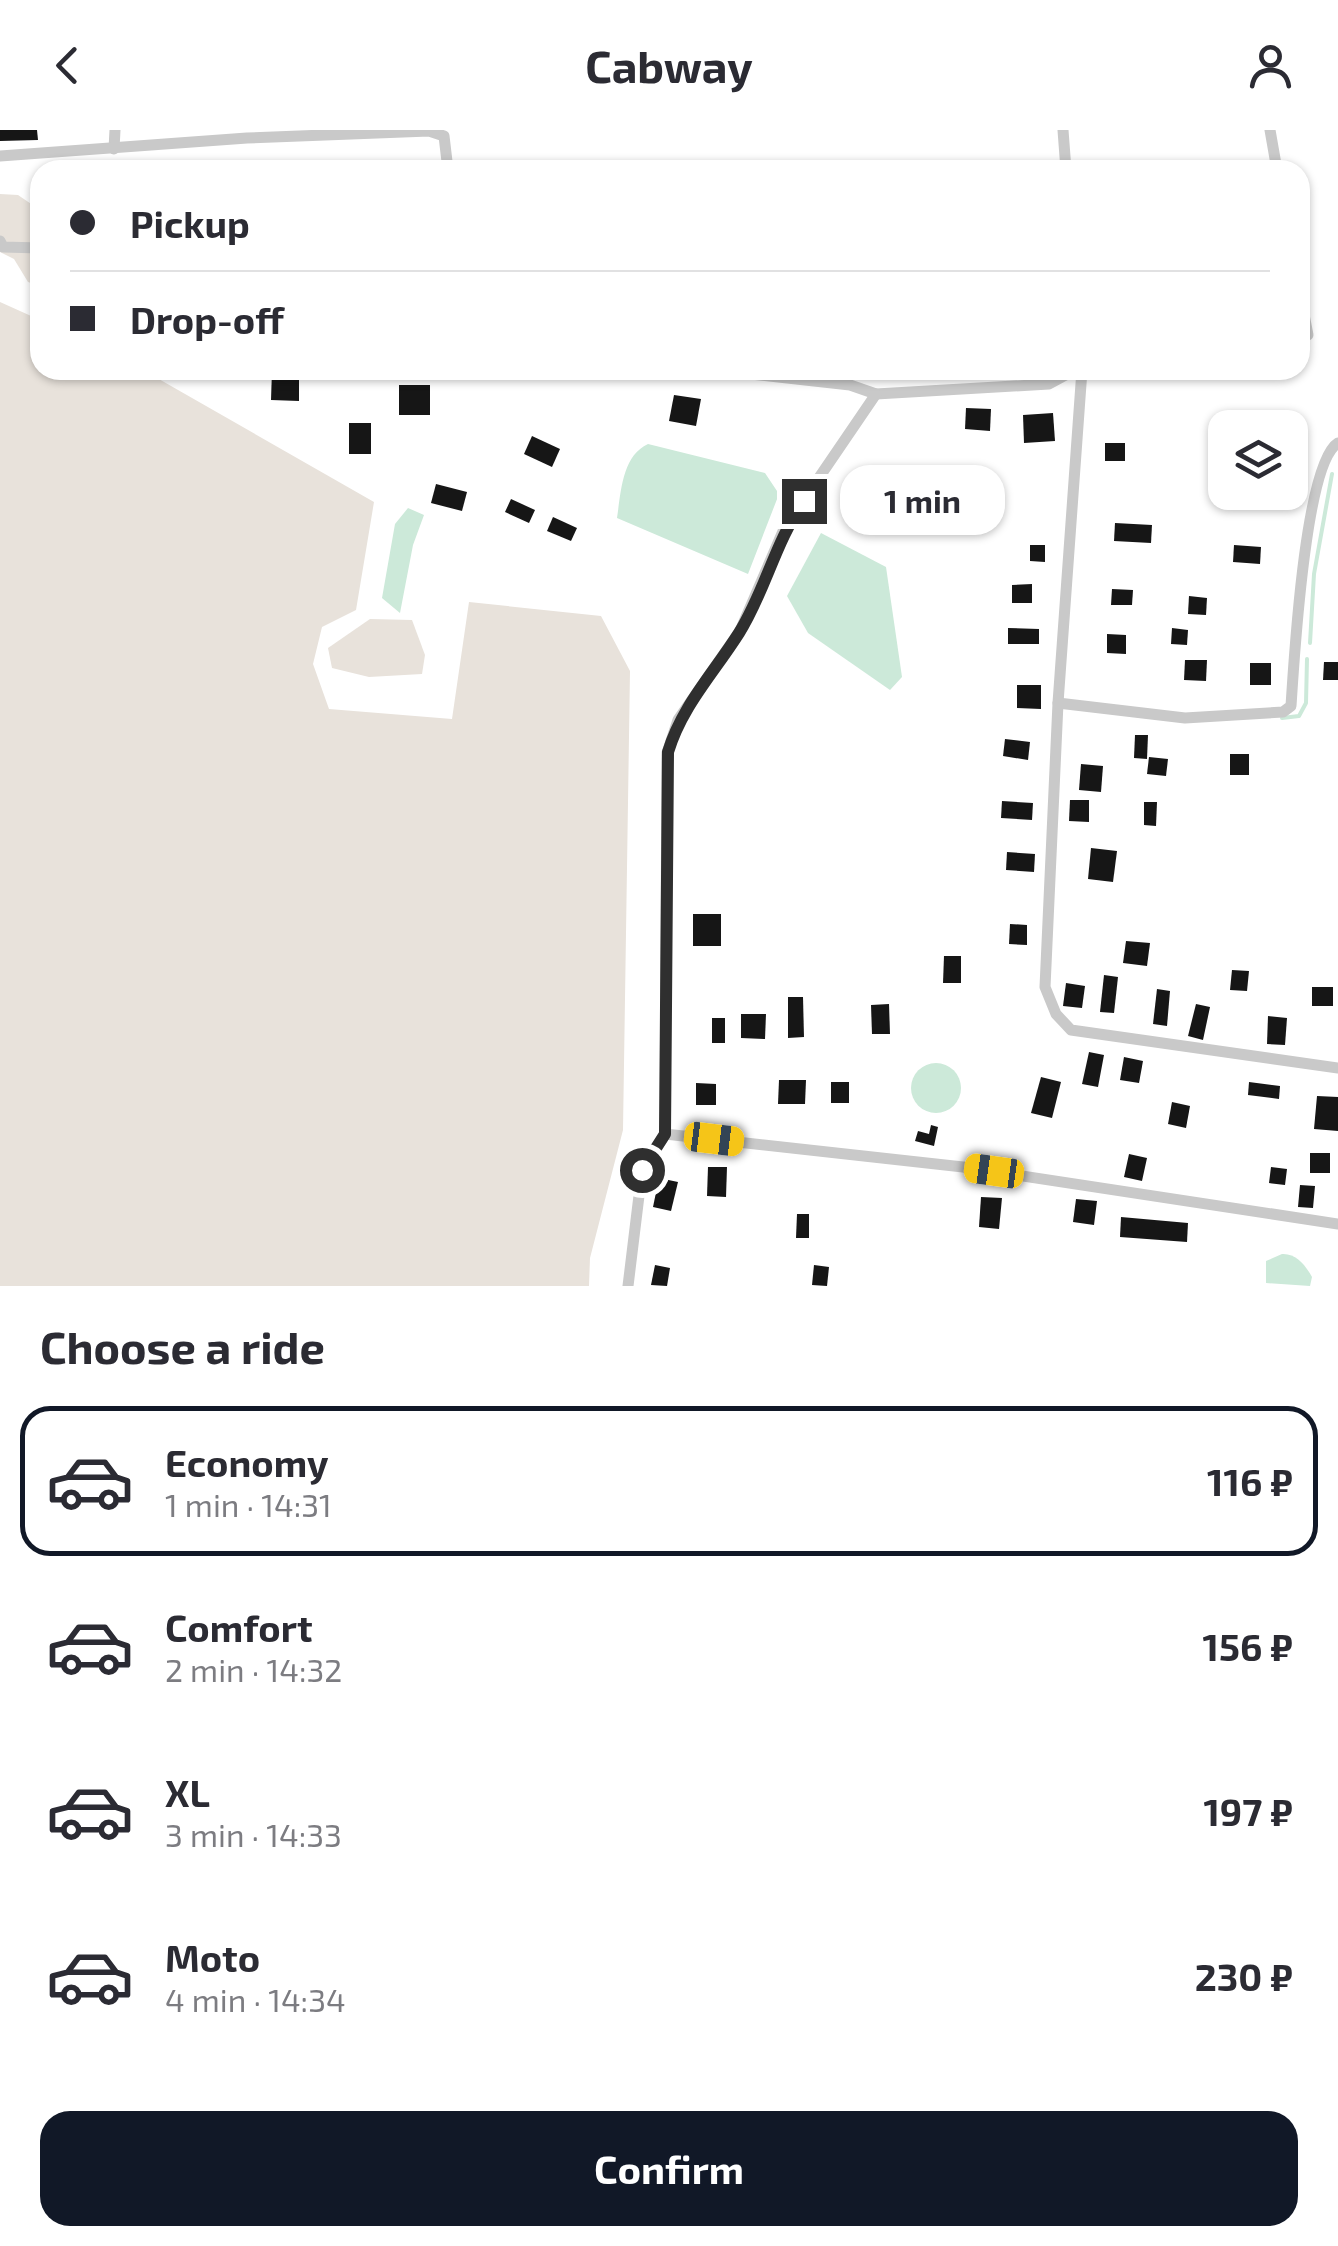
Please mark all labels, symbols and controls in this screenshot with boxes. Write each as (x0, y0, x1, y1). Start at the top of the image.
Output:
icon: back (40, 38, 95, 93)
text: Cabway (585, 38, 753, 92)
icon: person (1243, 38, 1298, 93)
text: Pickup (130, 200, 250, 246)
text: Drop-off (130, 296, 284, 342)
map controls (1208, 410, 1308, 510)
button: layers (1208, 410, 1308, 510)
callout: 1 min (839, 466, 1004, 536)
route end (782, 479, 827, 524)
text: 1 min (884, 481, 961, 519)
car (682, 1120, 746, 1158)
route start (620, 1148, 665, 1193)
car (962, 1152, 1026, 1190)
text: Choose a ride (40, 1319, 325, 1373)
icon: car (45, 1436, 135, 1526)
text: Economy (165, 1439, 329, 1485)
text: 116 ₽ (1207, 1458, 1293, 1504)
text: 1 min · 14:31 (165, 1485, 332, 1523)
icon: car (45, 1601, 135, 1691)
text: Comfort (165, 1604, 313, 1650)
text: 156 ₽ (1203, 1623, 1293, 1669)
text: 2 min · 14:32 (165, 1650, 342, 1688)
icon: car (45, 1766, 135, 1856)
text: XL (165, 1769, 210, 1815)
text: 197 ₽ (1203, 1788, 1293, 1834)
text: 3 min · 14:33 (165, 1815, 342, 1853)
icon: car (45, 1931, 135, 2021)
text: Moto (165, 1934, 260, 1980)
text: 230 ₽ (1195, 1953, 1293, 1999)
text: 4 min · 14:34 (165, 1980, 346, 2018)
button: Confirm (40, 2111, 1298, 2226)

